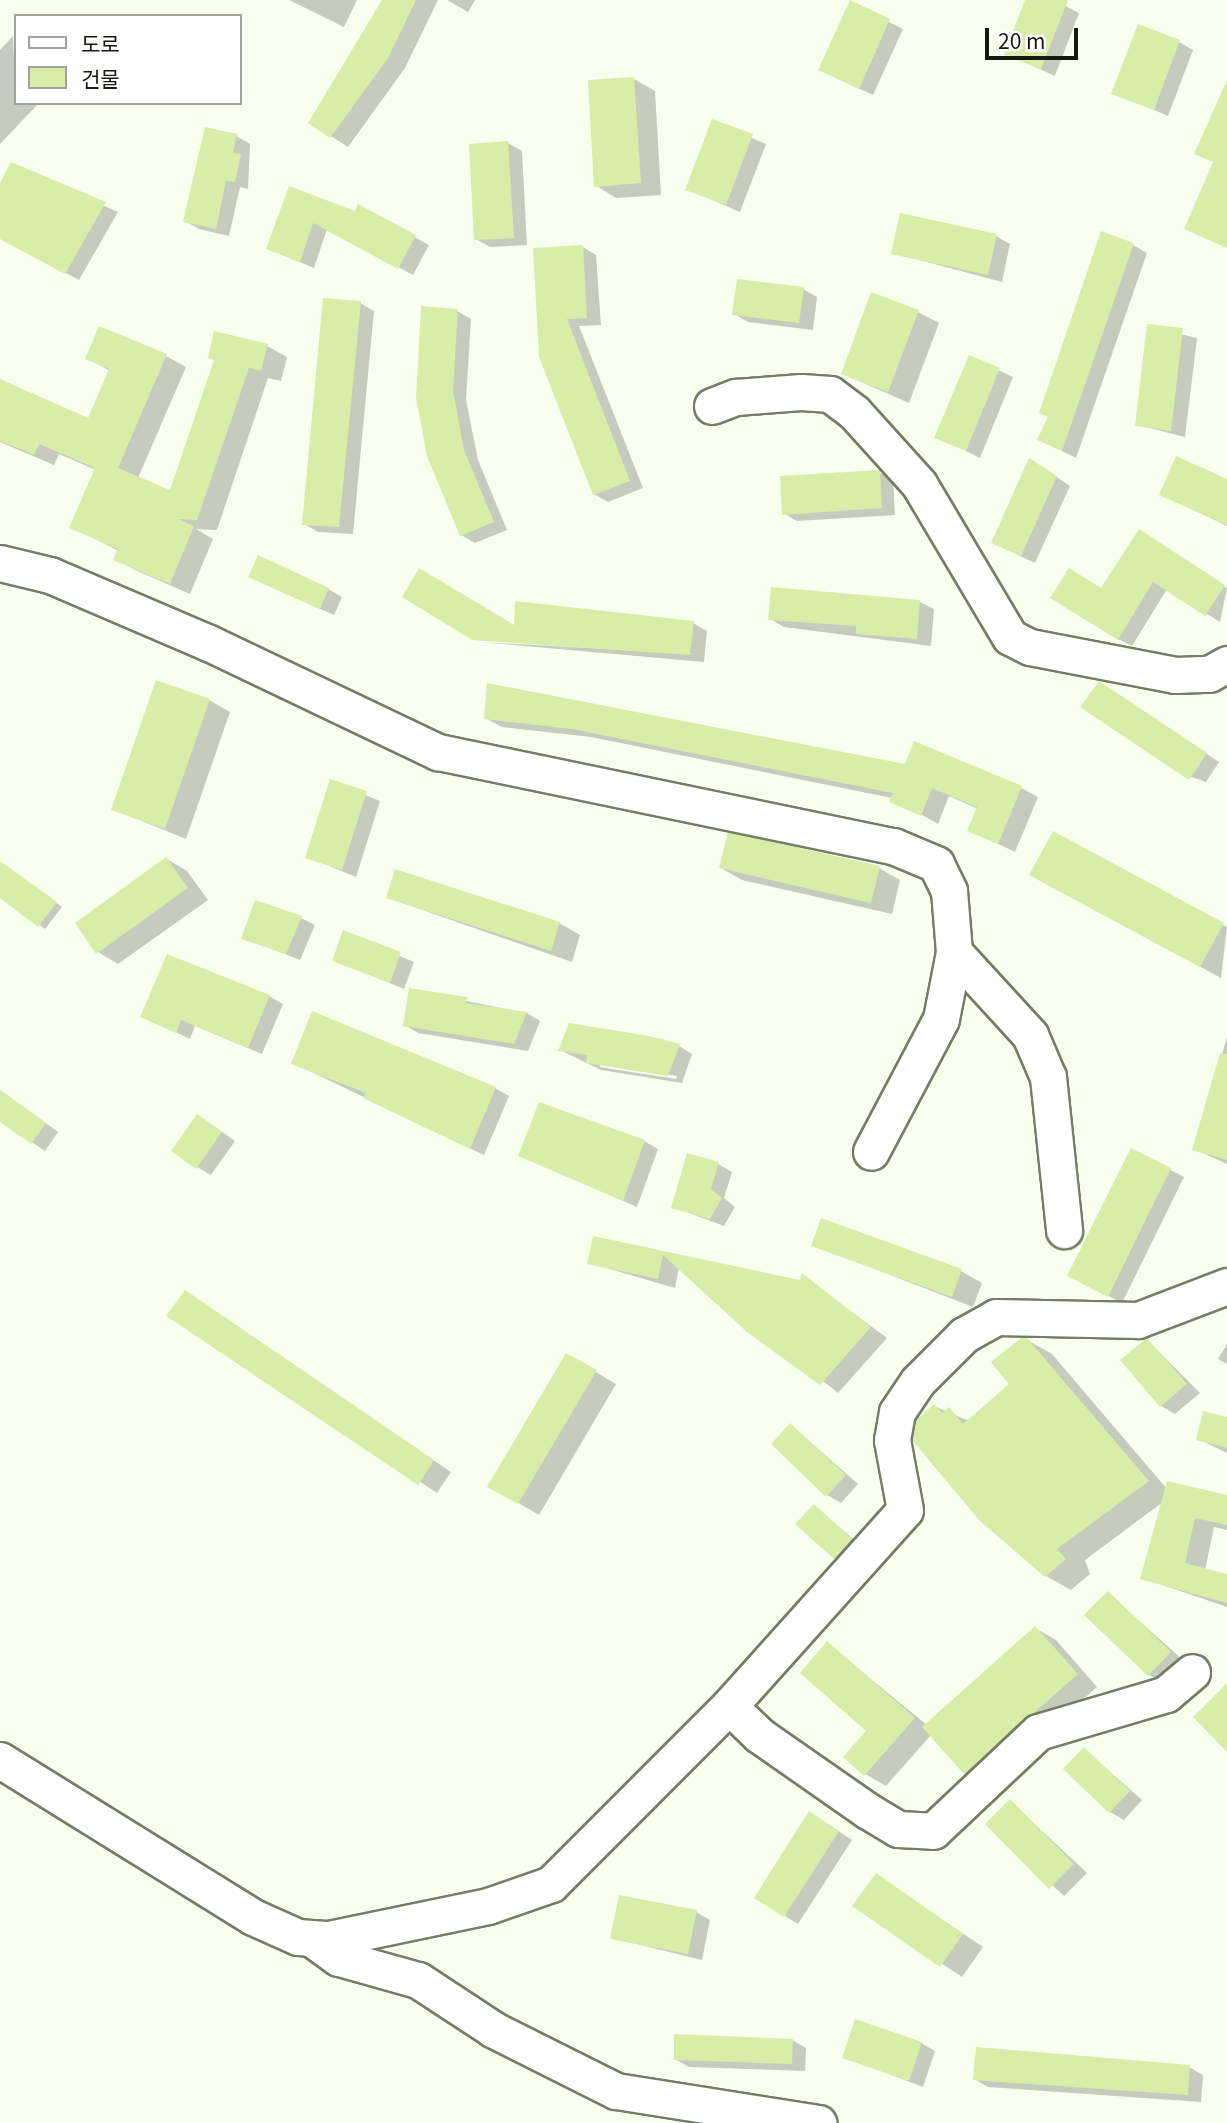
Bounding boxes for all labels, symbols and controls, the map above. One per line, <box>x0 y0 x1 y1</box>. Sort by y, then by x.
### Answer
legend <box>14 14 242 105</box>
scale bar <box>989 14 1082 58</box>
text: 20 m <box>998 25 1045 55</box>
text: 도로 <box>81 28 120 58</box>
text: 건물 <box>81 63 120 93</box>

